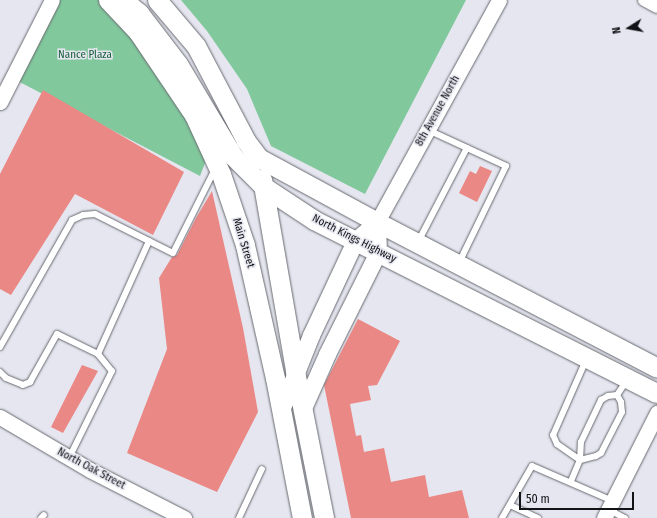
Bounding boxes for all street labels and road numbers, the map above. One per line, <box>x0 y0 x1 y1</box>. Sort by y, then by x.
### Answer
street label: 8th Avenue North <box>413 73 463 149</box>
street label: North Kings Highway <box>310 212 398 266</box>
street label: Main Street <box>229 216 257 270</box>
street label: North Oak Street <box>55 446 127 492</box>

